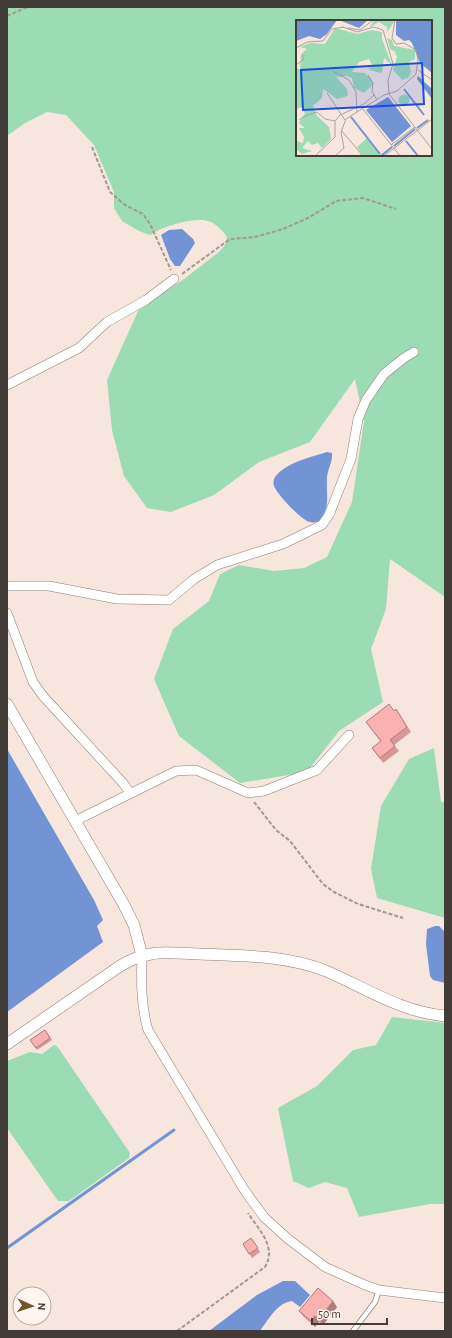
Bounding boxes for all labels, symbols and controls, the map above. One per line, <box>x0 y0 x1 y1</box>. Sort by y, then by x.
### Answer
inset map <box>296 20 432 156</box>
north arrow <box>12 1286 52 1326</box>
scale bar <box>312 1300 387 1326</box>
text: N <box>36 1302 47 1311</box>
text: 50 m <box>318 1308 341 1320</box>

